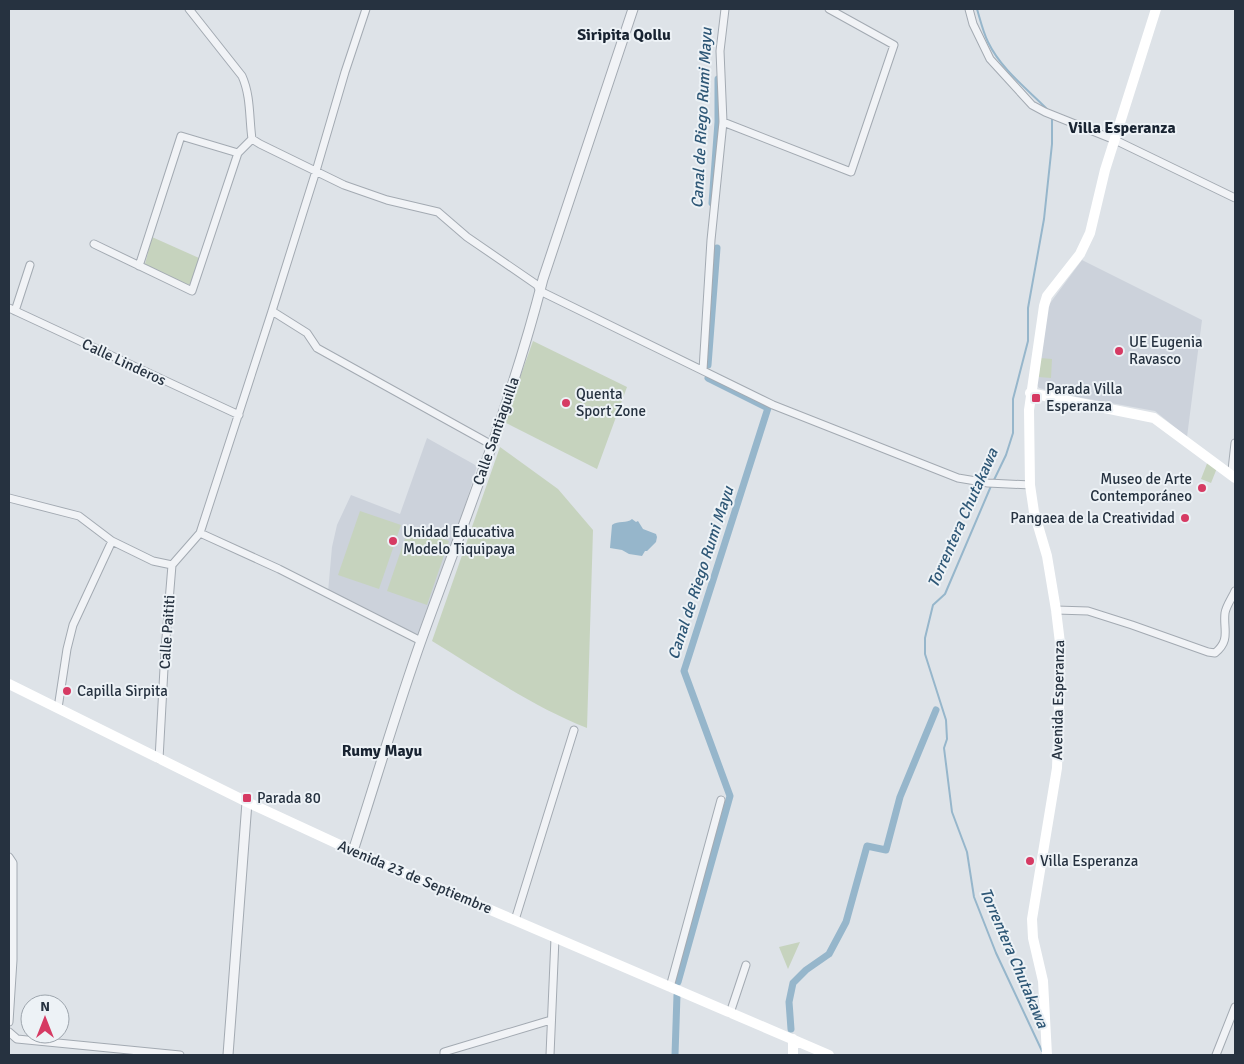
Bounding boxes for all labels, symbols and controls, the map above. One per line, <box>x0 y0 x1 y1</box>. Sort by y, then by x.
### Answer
district label: Siripita Qollu <box>577 25 671 45</box>
water label: Canal de Riego Rumi Mayu <box>687 26 717 209</box>
district label: Villa Esperanza <box>1068 118 1176 138</box>
place label: UE Eugenia Ravasco <box>1129 333 1203 368</box>
street label: Calle Linderos <box>79 335 169 390</box>
marker: UE Eugenia Ravasco <box>1113 345 1125 357</box>
street label: Calle Santiaguilla <box>469 374 523 488</box>
place label: Parada Villa Esperanza <box>1046 380 1123 415</box>
place label: Quenta Sport Zone <box>576 385 646 420</box>
marker: Parada Villa Esperanza <box>1030 392 1042 404</box>
marker: Quenta Sport Zone <box>560 397 572 409</box>
water label: Torrentera Chutakawa <box>923 445 1003 591</box>
place label: Museo de Arte Contemporáneo <box>1090 470 1192 505</box>
marker: Museo de Arte Contemporáneo <box>1196 482 1208 494</box>
water label: Canal de Riego Rumi Mayu <box>664 483 739 662</box>
place label: Pangaea de la Creatividad <box>1010 509 1175 527</box>
marker: Pangaea de la Creatividad <box>1179 512 1191 524</box>
place label: Unidad Educativa Modelo Tiquipaya <box>403 523 515 558</box>
marker: Unidad Educativa Modelo Tiquipaya <box>387 535 399 547</box>
street label: Calle Paititi <box>155 594 179 670</box>
street label: Avenida Esperanza <box>1048 640 1068 760</box>
place label: Capilla Sirpita <box>77 682 168 700</box>
marker: Capilla Sirpita <box>61 685 73 697</box>
district label: Rumy Mayu <box>342 741 423 761</box>
place label: Parada 80 <box>257 789 321 807</box>
marker: Parada 80 <box>241 792 253 804</box>
street label: Avenida 23 de Septiembre <box>335 836 495 918</box>
place label: Villa Esperanza <box>1040 852 1138 870</box>
marker: Villa Esperanza <box>1024 855 1036 867</box>
water label: Torrentera Chutakawa <box>975 885 1053 1032</box>
north arrow <box>20 994 70 1044</box>
text: N <box>40 998 50 1015</box>

